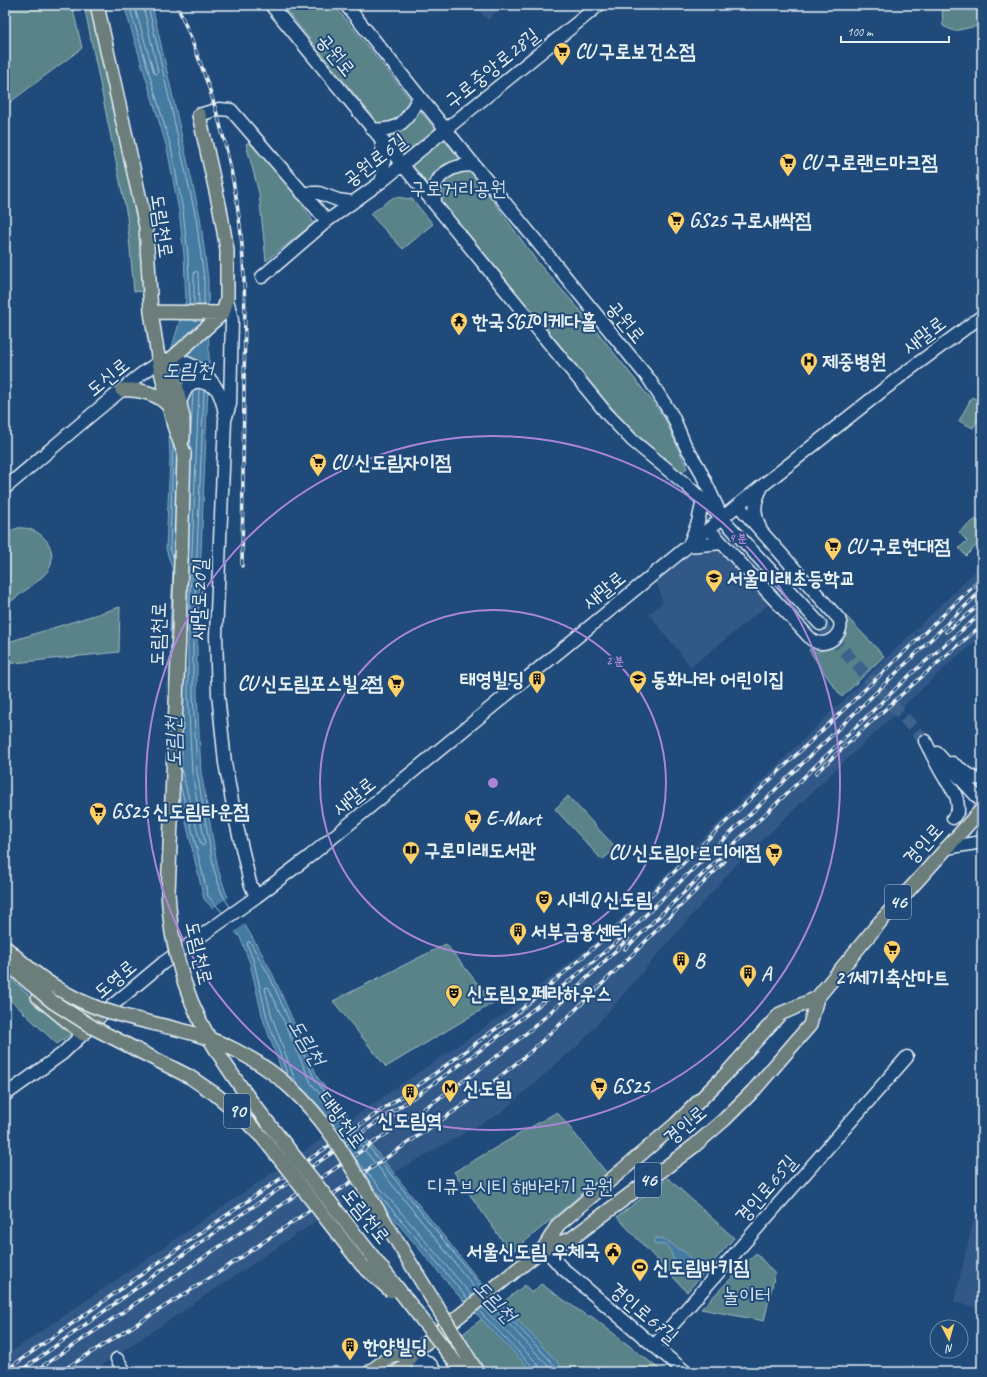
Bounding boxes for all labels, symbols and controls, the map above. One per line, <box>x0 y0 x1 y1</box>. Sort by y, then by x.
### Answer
scale bar <box>841 18 949 44</box>
street label: 구로중앙로28길 <box>440 22 544 114</box>
text: 100 m <box>847 24 874 40</box>
street label: 공원로 <box>311 28 361 82</box>
place label: CU 구로보건소점 <box>575 39 695 64</box>
supermarket icon: CU 구로보건소점 <box>552 41 572 66</box>
street label: 공원로6길 <box>338 128 412 192</box>
place label: CU 구로랜드마크점 <box>801 150 937 175</box>
supermarket icon: CU 구로랜드마크점 <box>778 152 798 177</box>
park label: 구로거리공원 <box>410 176 506 201</box>
street label: 도림천로 <box>145 192 179 260</box>
place label: GS25 구로새싹점 <box>689 208 811 233</box>
supermarket icon: GS25 구로새싹점 <box>666 210 686 235</box>
street label: 공원로 <box>601 295 651 349</box>
place label: 한국SGI이케다홀 <box>471 309 597 334</box>
street label: 새말로 <box>897 310 951 360</box>
temple icon: 한국SGI이케다홀 <box>449 311 469 336</box>
place label: 제중병원 <box>822 349 886 374</box>
hospital icon: 제중병원 <box>799 351 819 376</box>
street label: 도신로 <box>81 352 135 402</box>
water label: 도림천 <box>163 357 215 383</box>
place label: CU 신도림자이점 <box>331 450 451 475</box>
supermarket icon: CU 신도림자이점 <box>308 452 328 477</box>
text: 4 분 <box>729 530 747 546</box>
place label: CU 구로현대점 <box>846 534 950 559</box>
supermarket icon: CU 구로현대점 <box>823 536 843 561</box>
street label: 새말로20길 <box>185 557 213 641</box>
street label: 새말로 <box>577 565 631 615</box>
place label: 서울미래초등학교 <box>727 566 856 591</box>
school or university icon: 서울미래초등학교 <box>704 568 724 593</box>
street label: 도림천로 <box>144 601 172 667</box>
text: 2 분 <box>606 653 624 669</box>
place label: 태영빌딩 <box>460 667 524 692</box>
place label: 동화나라 어린이집 <box>651 667 785 692</box>
building icon: 태영빌딩 <box>527 669 547 694</box>
school or university icon: 동화나라 어린이집 <box>628 669 648 694</box>
place label: CU 신도림포스빌2점 <box>238 671 383 696</box>
supermarket icon: CU 신도림포스빌2점 <box>386 673 406 698</box>
water label: 도림천 <box>159 714 187 768</box>
street label: 새말로 <box>327 771 381 821</box>
centre of rings <box>486 776 500 790</box>
place label: GS25 신도림타운점 <box>111 799 249 824</box>
supermarket icon: GS25 신도림타운점 <box>88 801 108 826</box>
place label: E-Mart <box>486 806 543 831</box>
supermarket icon: E-Mart <box>463 808 483 833</box>
street label: 경인로 <box>898 818 948 870</box>
place label: 구로미래도서관 <box>424 838 537 863</box>
library icon: 구로미래도서관 <box>401 840 421 865</box>
place label: CU 신도림아르디에점 <box>608 840 761 865</box>
supermarket icon: CU 신도림아르디에점 <box>764 842 784 867</box>
road number: 46 <box>885 885 911 919</box>
place label: 시네Q 신도림 <box>557 887 652 912</box>
theatre icon: 시네Q 신도림 <box>534 889 554 914</box>
street label: 도림천로 <box>180 919 218 987</box>
place label: 서부금융센터 <box>531 919 628 944</box>
building icon: 서부금융센터 <box>508 921 528 946</box>
supermarket icon: 21세기축산마트 <box>882 939 902 964</box>
place label: B <box>694 948 706 973</box>
building icon: B <box>671 950 691 975</box>
street label: 도영로 <box>88 954 142 1004</box>
place label: A <box>761 961 773 986</box>
building icon: A <box>738 963 758 988</box>
place label: 21세기축산마트 <box>835 965 949 990</box>
place label: 신도림오페라하우스 <box>467 981 612 1006</box>
theatre icon: 신도림오페라하우스 <box>444 983 464 1008</box>
water label: 도림천 <box>283 1014 332 1072</box>
place label: GS25 <box>612 1074 651 1099</box>
place label: 신도림 <box>463 1076 511 1101</box>
supermarket icon: GS25 <box>589 1076 609 1101</box>
metro station icon: 신도림 <box>440 1078 460 1103</box>
building icon: 신도림역 <box>400 1082 420 1107</box>
street label: 대방천로 <box>313 1087 371 1153</box>
road number: 90 <box>224 1094 250 1128</box>
street label: 경인로 <box>658 1100 712 1150</box>
place label: 신도림역 <box>378 1108 442 1133</box>
street label: 경인로65길 <box>730 1150 802 1228</box>
road number: 46 <box>635 1163 661 1197</box>
park label: 디큐브시티 해바라기 공원 <box>427 1174 613 1199</box>
street label: 도림천로 <box>336 1183 396 1249</box>
place label: 서울신도림 우체국 <box>466 1239 600 1264</box>
public building icon: 서울신도림 우체국 <box>603 1241 623 1266</box>
place label: 신도림바키짐 <box>653 1255 750 1280</box>
sports icon: 신도림바키짐 <box>630 1257 650 1282</box>
water label: 도림천 <box>468 1274 523 1330</box>
street label: 경인로67길 <box>604 1277 684 1349</box>
park label: 놀이터 <box>723 1283 771 1308</box>
north arrow <box>929 1319 969 1359</box>
place label: 한양빌딩 <box>362 1334 427 1359</box>
building icon: 한양빌딩 <box>340 1336 360 1361</box>
text: N <box>944 1342 954 1356</box>

